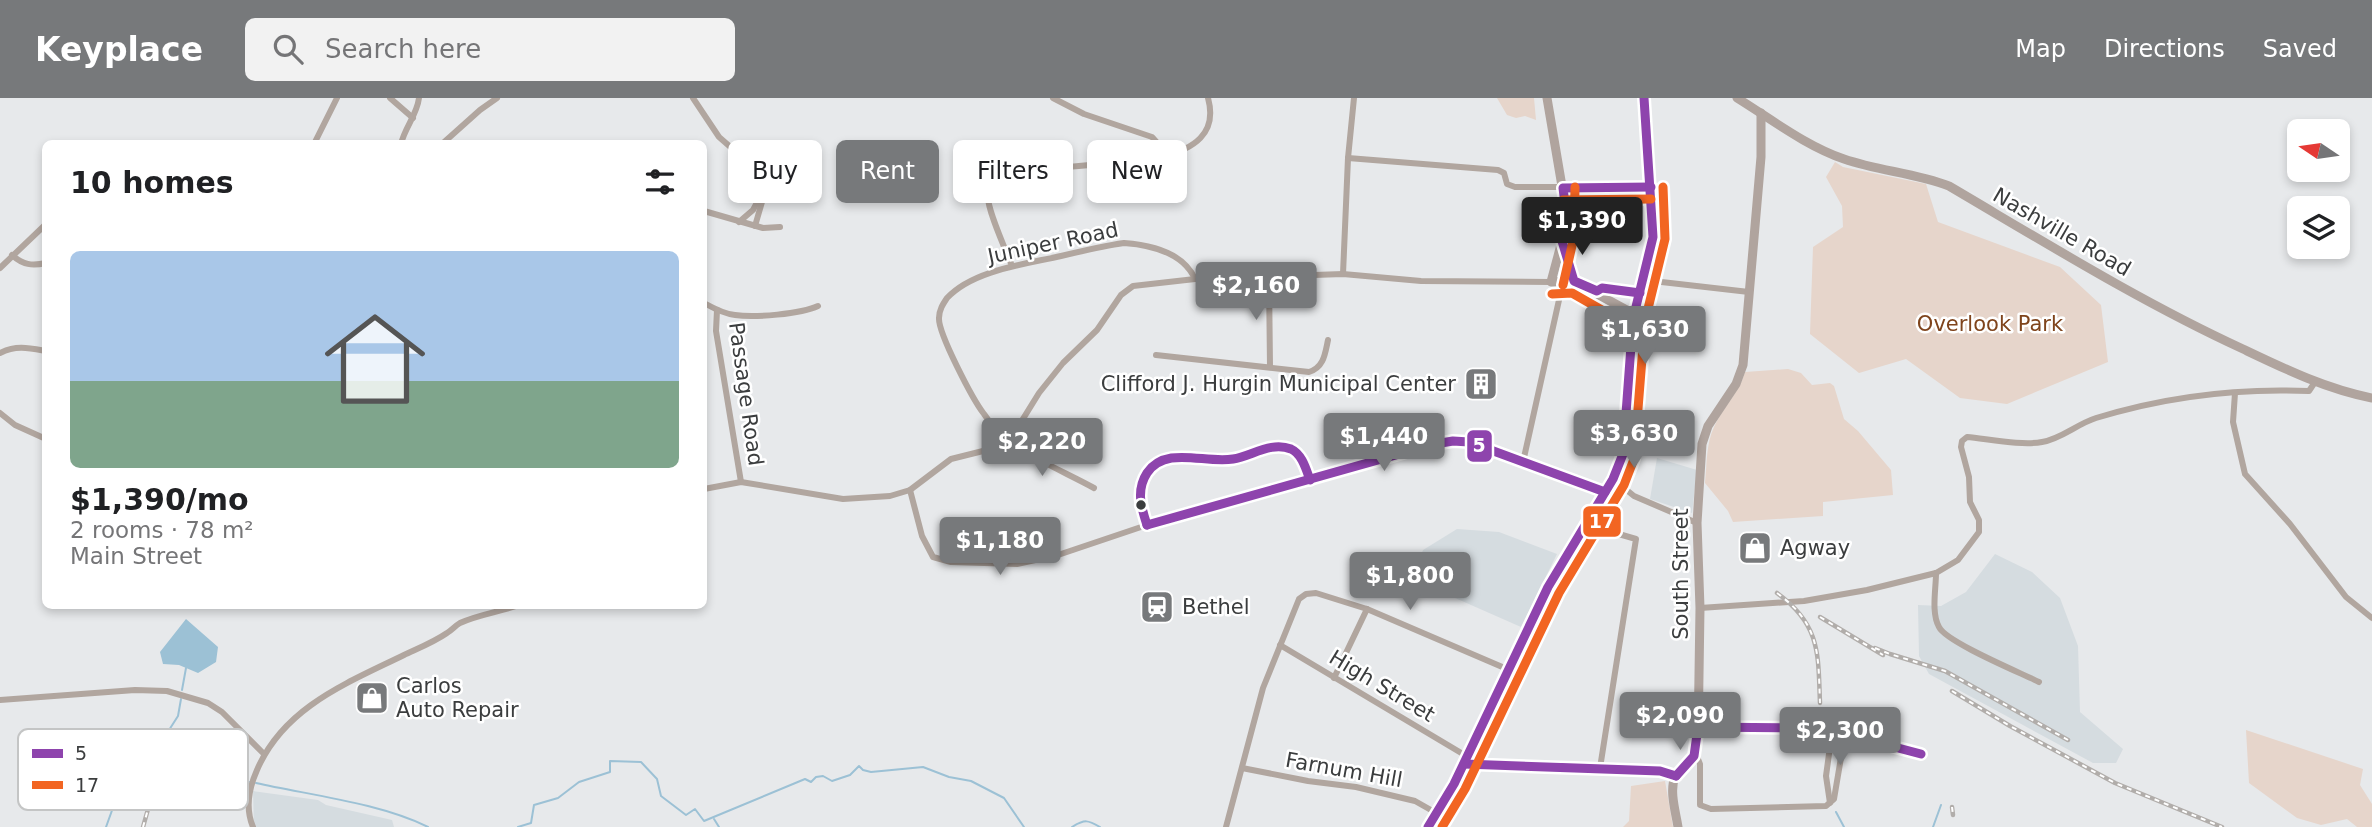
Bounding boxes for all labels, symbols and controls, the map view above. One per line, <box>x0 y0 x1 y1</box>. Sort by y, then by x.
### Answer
search box <box>245 18 735 81</box>
text: Keyplace <box>35 30 203 69</box>
icon: search <box>269 30 307 68</box>
text: Search here <box>325 34 481 64</box>
text: Map <box>2015 35 2066 63</box>
text: Directions <box>2104 35 2225 63</box>
text: Saved <box>2263 35 2337 63</box>
north arrow <box>2287 119 2350 182</box>
map controls <box>2287 119 2350 259</box>
chip: Buy <box>728 140 822 203</box>
chip: Rent <box>836 140 939 203</box>
chip: Filters <box>953 140 1073 203</box>
chip: New <box>1087 140 1187 203</box>
icon: filters <box>641 163 679 201</box>
text: 10 homes <box>70 165 234 200</box>
street label: Nashville Road <box>1989 183 2135 281</box>
button: layers <box>2287 196 2350 259</box>
pin: $1,390 <box>1525 198 1639 257</box>
text: $1,390 <box>1538 207 1626 233</box>
street label: Juniper Road <box>984 217 1120 269</box>
pin: $2,160 <box>1199 262 1313 322</box>
text: $2,160 <box>1212 272 1300 298</box>
icon: home <box>312 296 438 422</box>
pin: $1,630 <box>1588 306 1702 366</box>
park label: Overlook Park <box>1917 312 2064 336</box>
text: $1,630 <box>1601 316 1689 342</box>
street label: Passage Road <box>724 321 768 467</box>
building icon: Clifford J. Hurgin Municipal Center <box>1462 365 1500 403</box>
place label: Clifford J. Hurgin Municipal Center <box>1101 372 1456 396</box>
pin: $3,630 <box>1577 410 1691 470</box>
pin: $1,440 <box>1327 414 1441 473</box>
pin: $2,220 <box>985 418 1099 478</box>
text: $3,630 <box>1590 420 1678 446</box>
text: $1,440 <box>1340 423 1428 449</box>
text: $2,220 <box>998 428 1086 454</box>
line badge: 5 <box>1466 429 1493 463</box>
text: 5 <box>1472 434 1486 456</box>
text: $1,390/mo <box>70 482 249 517</box>
unlabelled marker <box>1134 498 1148 512</box>
line badge: 17 <box>1582 505 1622 538</box>
street label: South Street <box>1669 508 1693 640</box>
text: 17 <box>1589 510 1615 532</box>
text: 2 rooms · 78 m² <box>70 517 254 543</box>
pin: $1,180 <box>943 518 1057 577</box>
text: $1,180 <box>956 527 1044 553</box>
shop icon: Agway <box>1736 529 1774 567</box>
place label: Agway <box>1780 536 1850 560</box>
text: Main Street <box>70 543 202 569</box>
pin: $1,800 <box>1353 552 1467 612</box>
text: $1,800 <box>1366 562 1454 588</box>
station icon: Bethel <box>1138 588 1176 626</box>
place label: Bethel <box>1182 595 1250 619</box>
street label: High Street <box>1325 645 1439 727</box>
place label: Carlos Auto Repair <box>396 674 519 722</box>
shop icon: Carlos Auto Repair <box>353 679 391 717</box>
pin: $2,090 <box>1623 692 1737 752</box>
text: $2,090 <box>1636 702 1724 728</box>
pin: $2,300 <box>1783 708 1897 767</box>
text: $2,300 <box>1796 717 1884 743</box>
legend <box>18 729 248 810</box>
text: 5 <box>75 742 87 764</box>
street label: Farnum Hill <box>1284 748 1404 792</box>
text: 17 <box>75 774 99 796</box>

